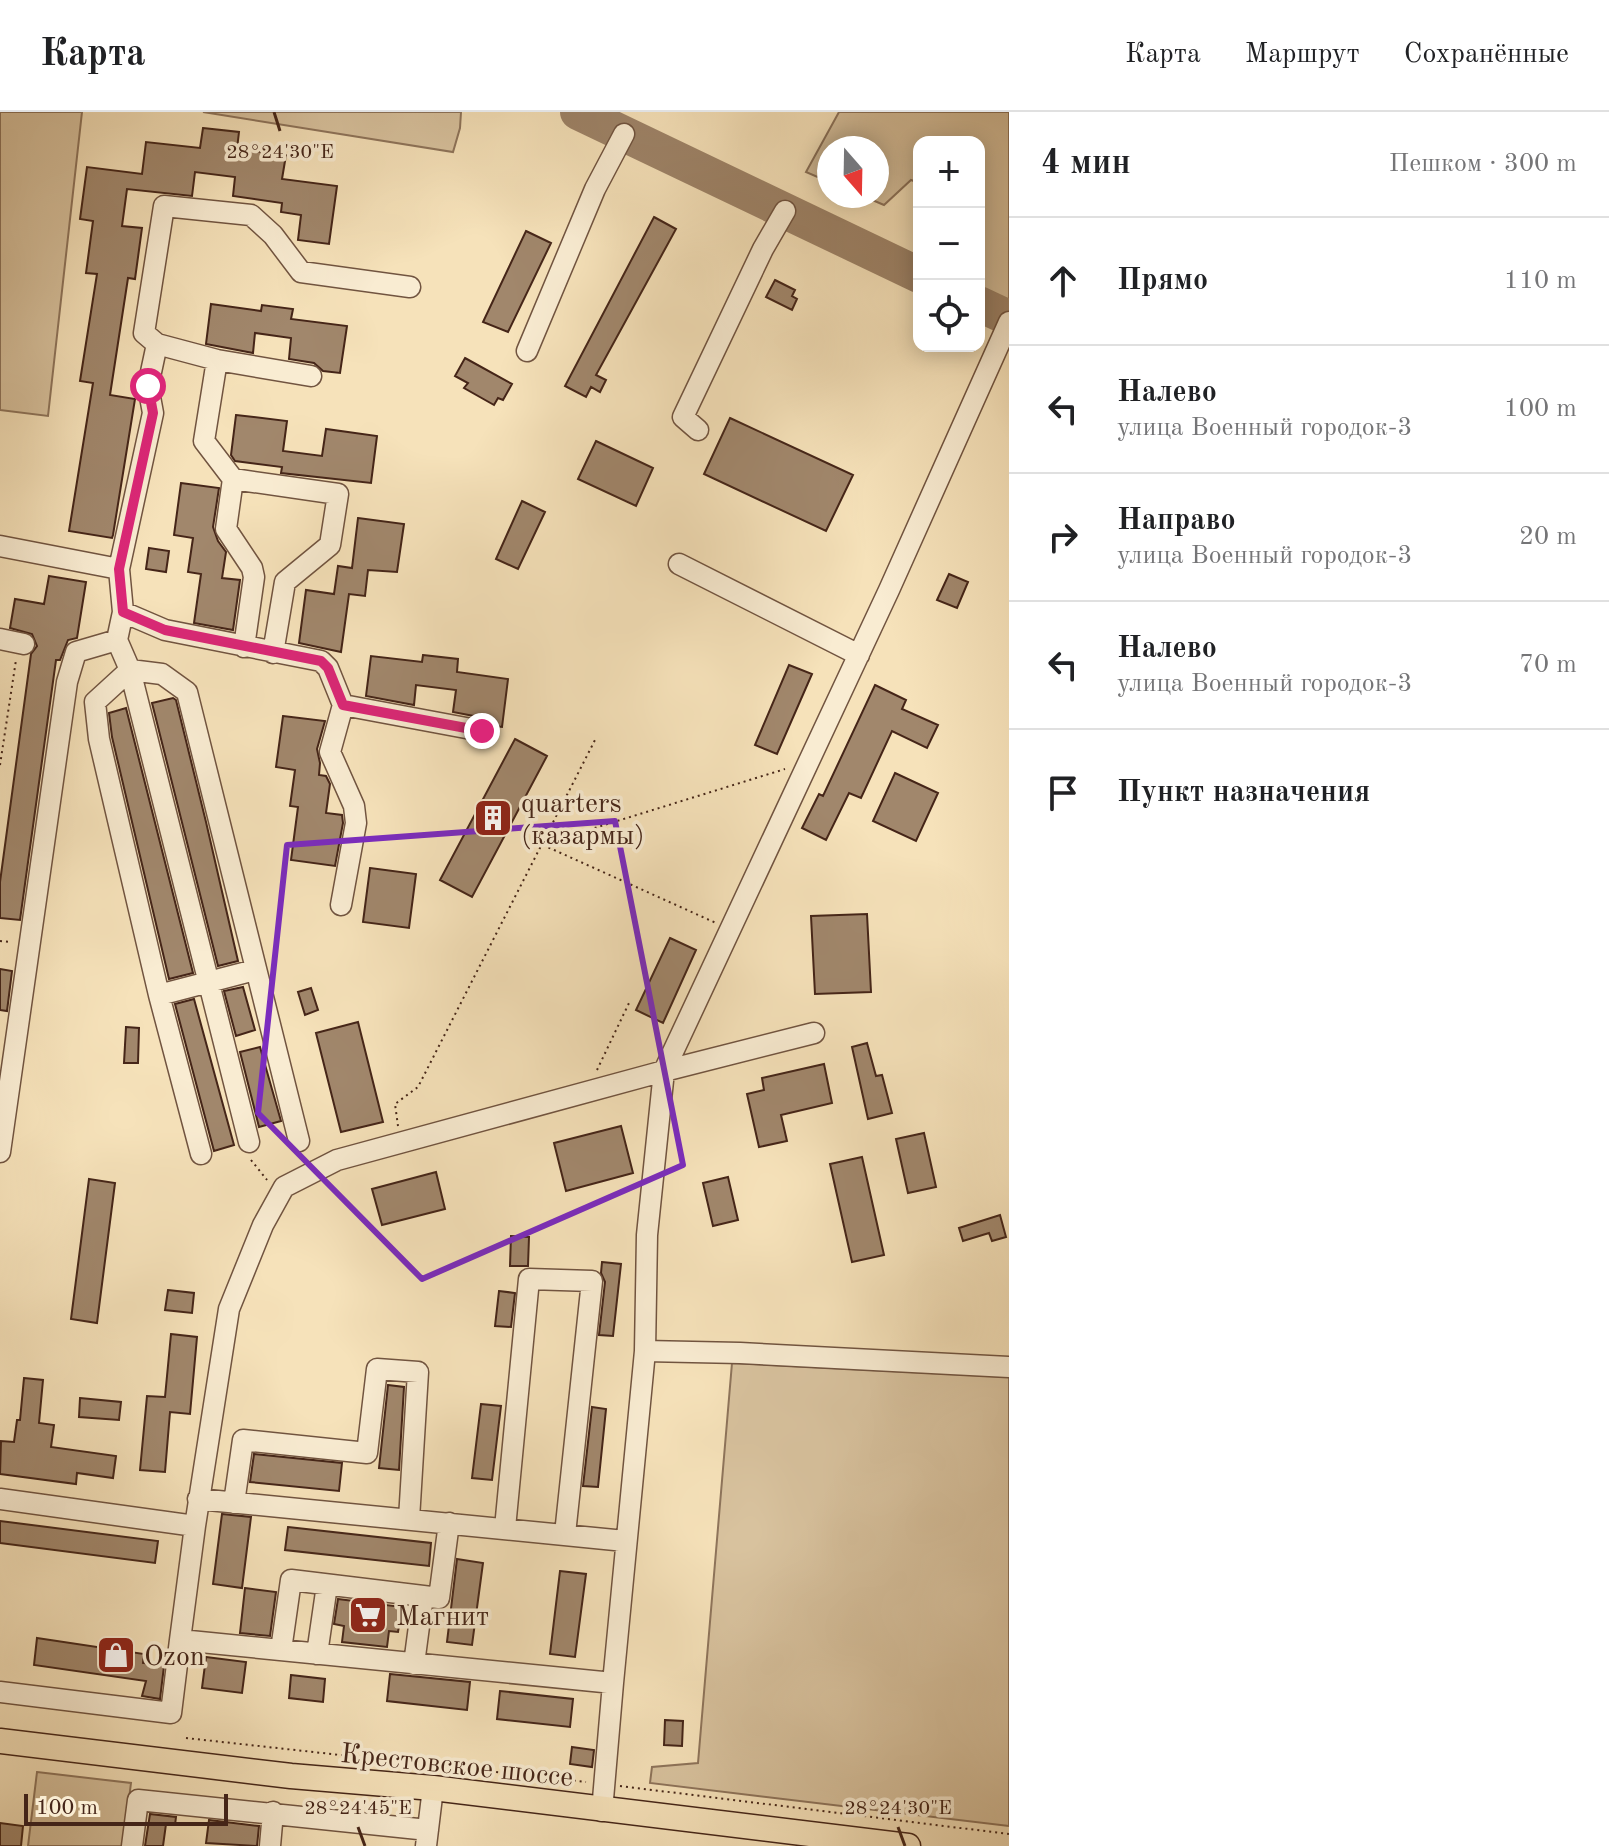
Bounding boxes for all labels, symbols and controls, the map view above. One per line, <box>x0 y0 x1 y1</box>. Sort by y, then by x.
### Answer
text: Карта <box>40 36 146 74</box>
text: Карта <box>1125 41 1201 69</box>
text: Маршрут <box>1245 41 1360 69</box>
text: Сохранённые <box>1404 41 1569 69</box>
north arrow <box>817 136 889 208</box>
map controls <box>913 136 985 352</box>
button: + <box>913 136 985 208</box>
text: 28°24'30"E <box>226 143 334 163</box>
text: 4 мин <box>1041 147 1131 181</box>
text: Пешком · 300 m <box>1389 151 1577 177</box>
button: − <box>913 208 985 280</box>
icon: ahead <box>1041 259 1085 303</box>
text: Прямо <box>1117 266 1208 296</box>
text: 110 m <box>1504 268 1577 294</box>
button: locate <box>913 280 985 352</box>
route start <box>130 368 166 404</box>
text: Налево <box>1117 378 1217 408</box>
icon: left <box>1041 387 1085 431</box>
text: 100 m <box>1504 396 1577 422</box>
text: улица Военный городок-3 <box>1117 415 1412 441</box>
text: Направо <box>1117 506 1236 536</box>
icon: right <box>1041 515 1085 559</box>
text: 20 m <box>1519 524 1577 550</box>
text: улица Военный городок-3 <box>1117 543 1412 569</box>
text: Налево <box>1117 634 1217 664</box>
icon: left <box>1041 643 1085 687</box>
text: 70 m <box>1519 652 1577 678</box>
text: улица Военный городок-3 <box>1117 671 1412 697</box>
route end <box>464 713 500 749</box>
icon: arrive <box>1041 771 1085 815</box>
text: Пункт назначения <box>1117 778 1370 808</box>
place label: quarters (казармы) <box>521 791 645 851</box>
building icon: quarters (казармы) <box>472 797 514 839</box>
supermarket icon: Магнит <box>347 1594 389 1636</box>
place label: Магнит <box>396 1604 489 1632</box>
shop icon: Ozon <box>95 1634 137 1676</box>
place label: Ozon <box>144 1644 205 1672</box>
street label: Крестовское шоссе <box>339 1741 574 1793</box>
scale bar <box>24 1790 228 1826</box>
text: 100 m <box>36 1797 98 1819</box>
text: 28°24'45"E <box>304 1799 412 1819</box>
text: 28°24'30"E <box>844 1799 952 1819</box>

